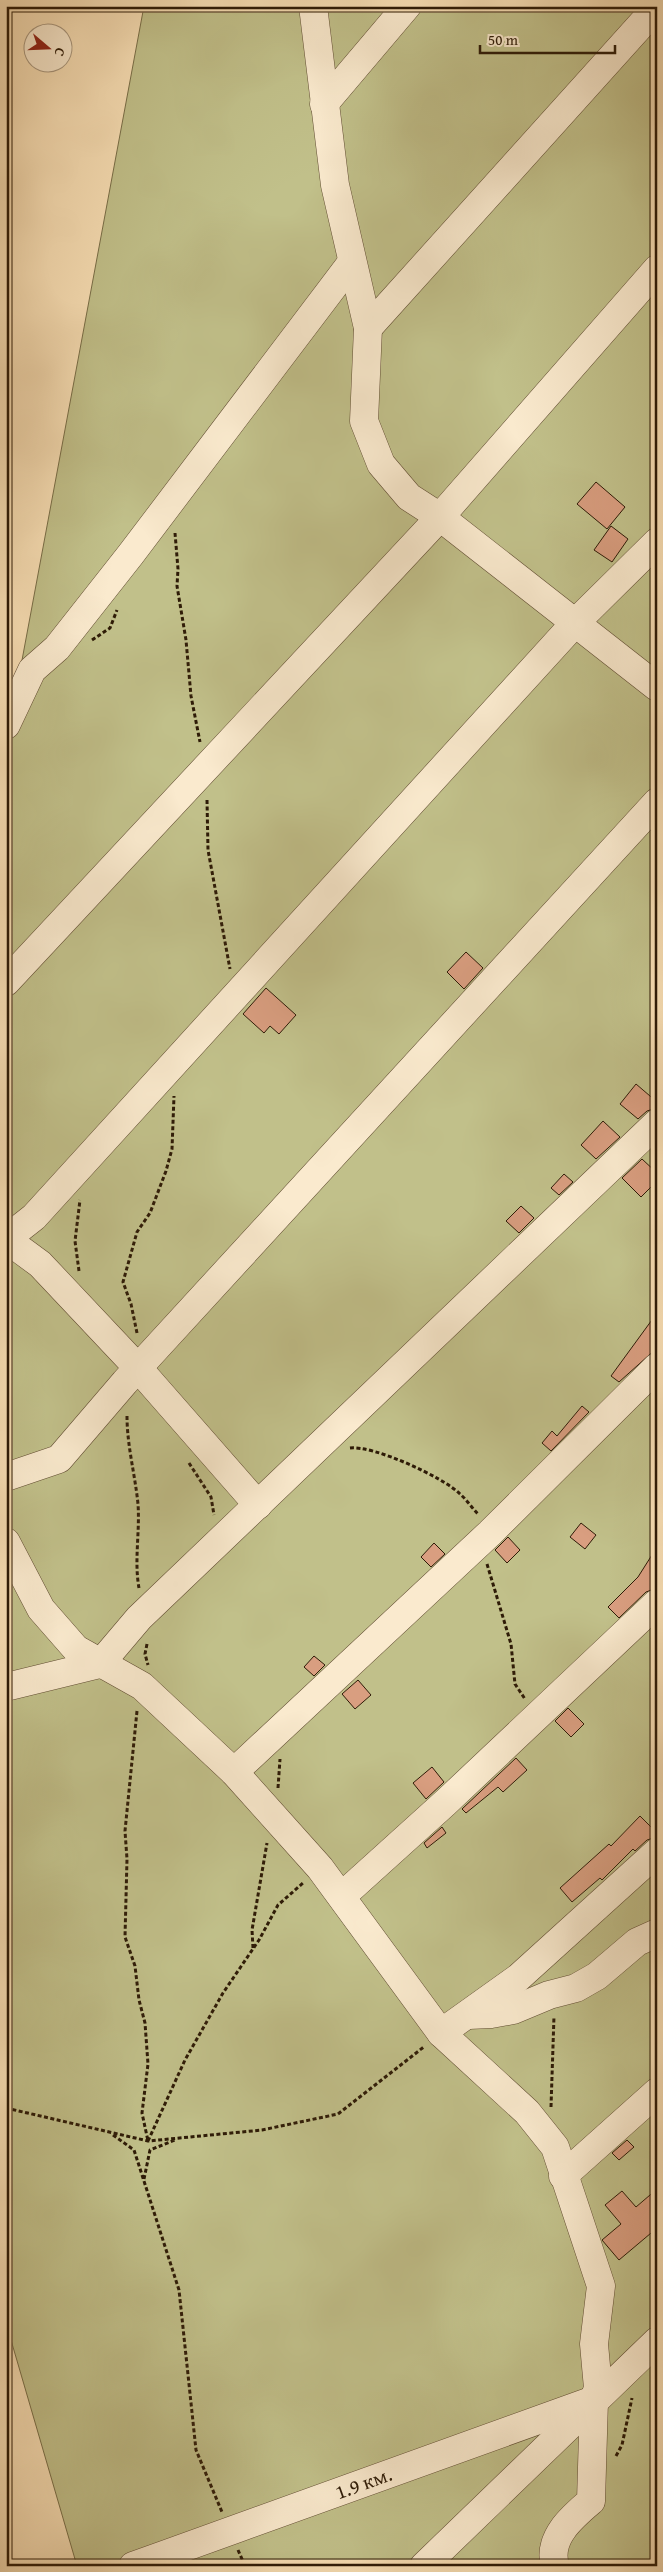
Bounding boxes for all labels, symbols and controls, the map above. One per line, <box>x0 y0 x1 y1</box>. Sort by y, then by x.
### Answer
north arrow <box>22 22 72 72</box>
scale bar <box>480 22 616 54</box>
text: 50 m <box>488 29 519 50</box>
text: С <box>50 45 71 59</box>
street label: 1.9 км. <box>331 2459 396 2506</box>

